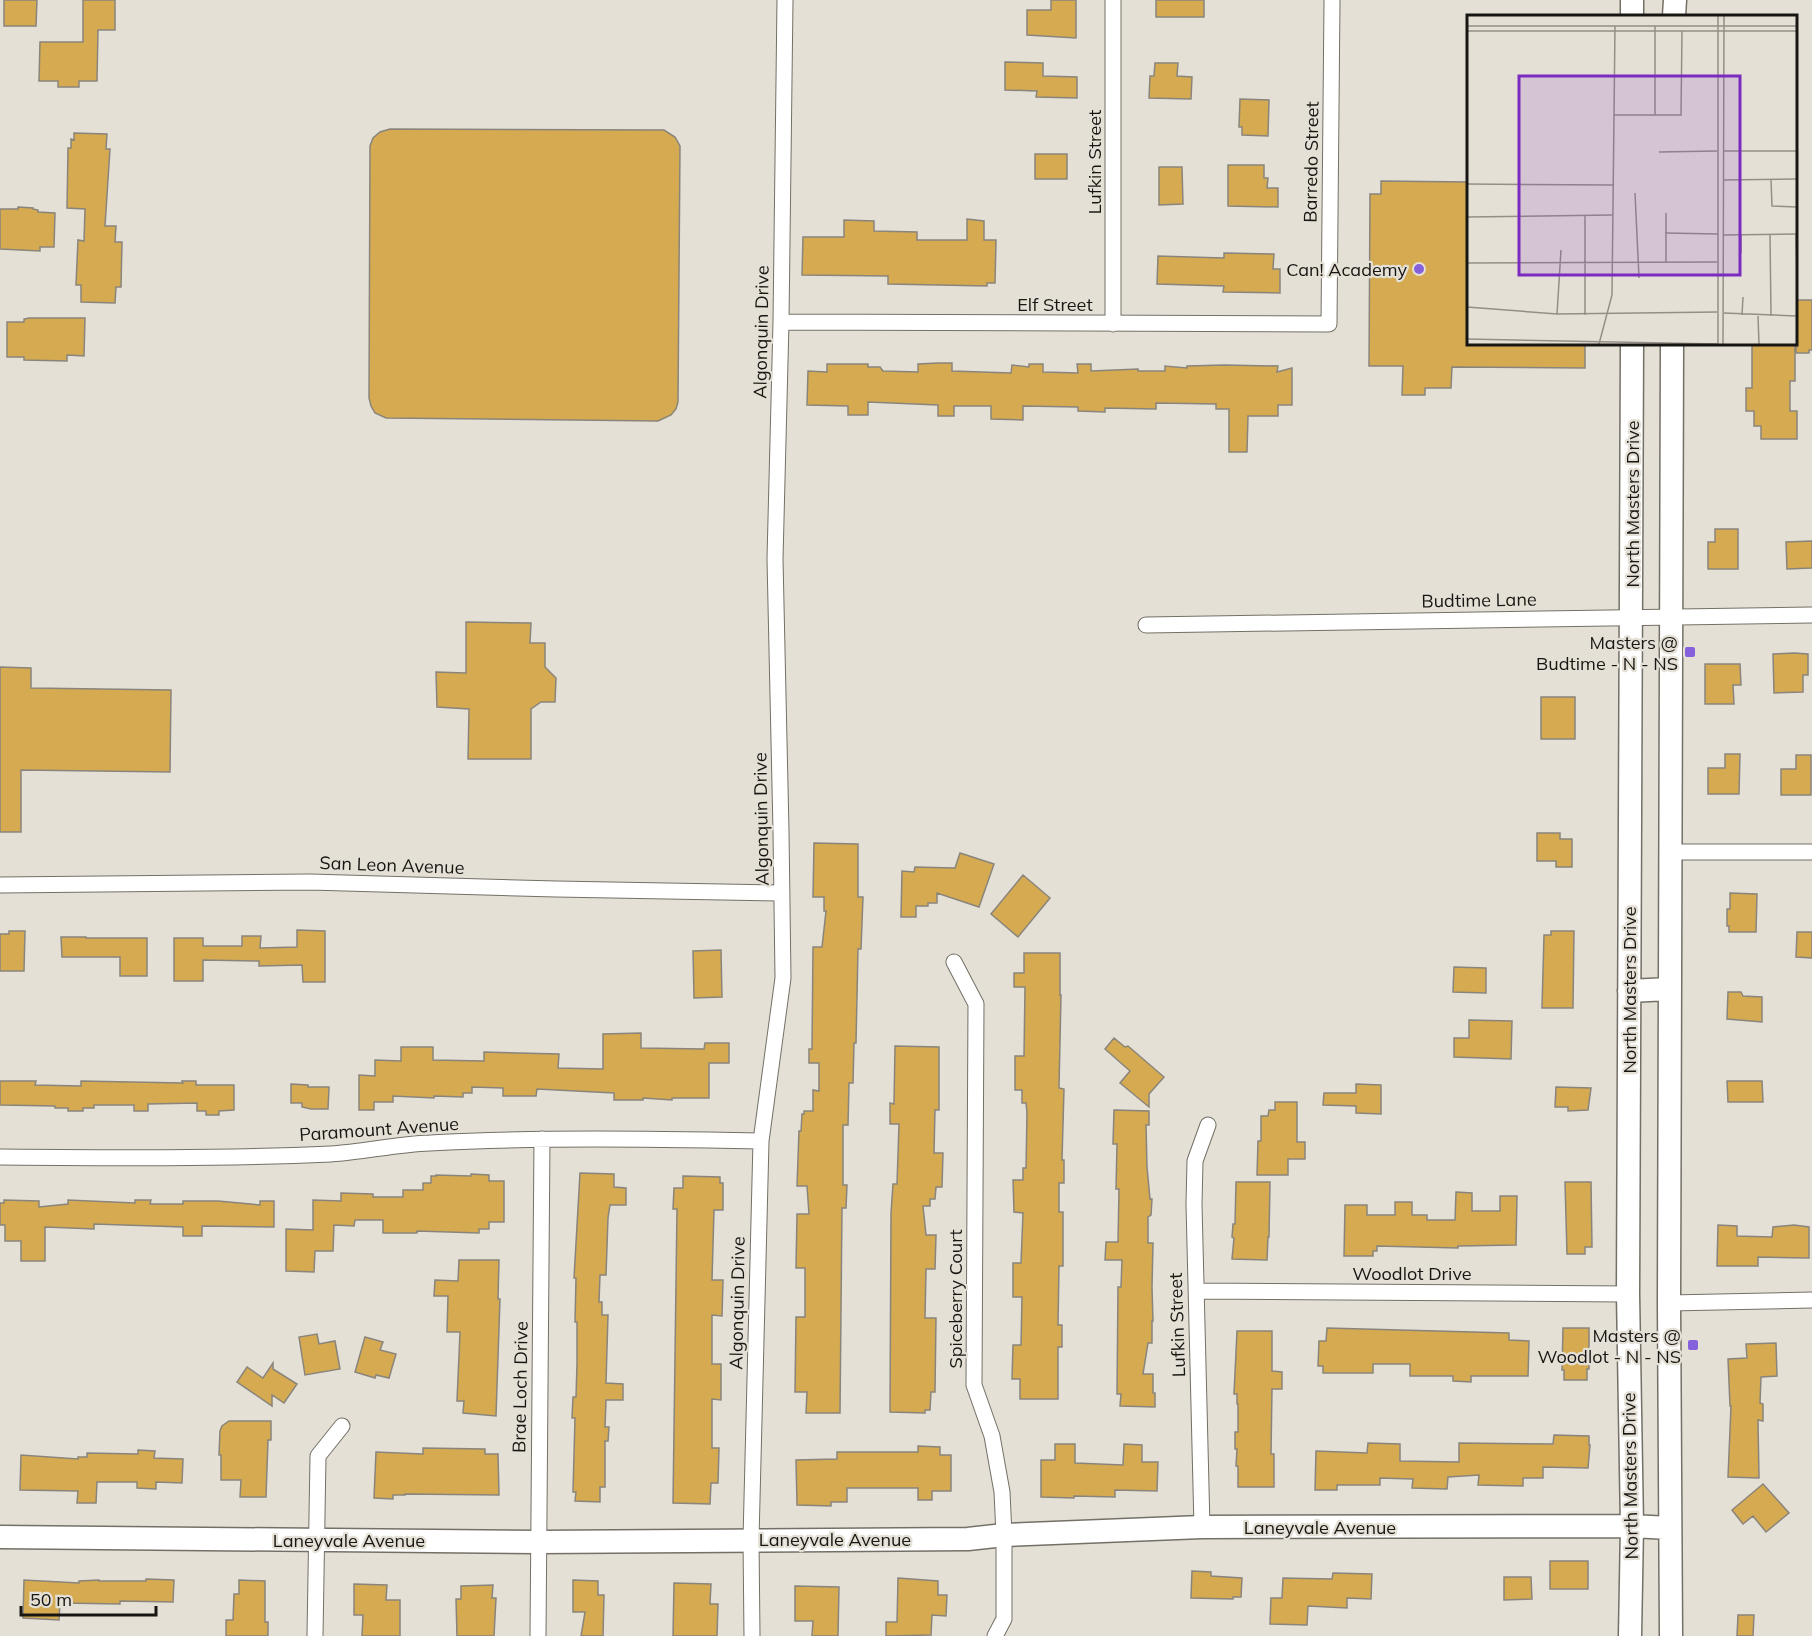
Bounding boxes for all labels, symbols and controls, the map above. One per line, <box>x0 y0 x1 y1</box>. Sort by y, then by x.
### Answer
inset map <box>1467 15 1797 345</box>
street label: Barredo Street <box>1298 101 1324 223</box>
street label: Lufkin Street <box>1083 110 1106 214</box>
place label: Can! Academy <box>1286 258 1407 281</box>
marker: Can! Academy <box>1412 262 1426 276</box>
street label: Algonquin Drive <box>748 265 774 399</box>
street label: Elf Street <box>1017 293 1093 316</box>
street label: North Masters Drive <box>1621 421 1644 587</box>
street label: Budtime Lane <box>1421 587 1537 613</box>
place label: Masters @ Budtime - N - NS <box>1536 631 1678 675</box>
marker: Masters @ Budtime - N - NS <box>1683 645 1697 659</box>
street label: Algonquin Drive <box>748 752 774 886</box>
street label: San Leon Avenue <box>319 851 465 879</box>
street label: North Masters Drive <box>1618 907 1641 1073</box>
street label: Paramount Avenue <box>298 1112 460 1146</box>
street label: Spiceberry Court <box>944 1230 967 1368</box>
street label: Algonquin Drive <box>724 1236 750 1370</box>
street label: Woodlot Drive <box>1352 1262 1472 1285</box>
street label: Lufkin Street <box>1164 1272 1190 1378</box>
street label: Brae Loch Drive <box>507 1321 533 1453</box>
place label: Masters @ Woodlot - N - NS <box>1538 1324 1681 1368</box>
marker: Masters @ Woodlot - N - NS <box>1686 1338 1700 1352</box>
street label: North Masters Drive <box>1617 1392 1643 1560</box>
street label: Laneyvale Avenue <box>1244 1516 1396 1539</box>
street label: Laneyvale Avenue <box>759 1528 911 1551</box>
street label: Laneyvale Avenue <box>273 1529 425 1552</box>
scale bar <box>21 1579 156 1617</box>
text: 50 m <box>30 1588 72 1611</box>

